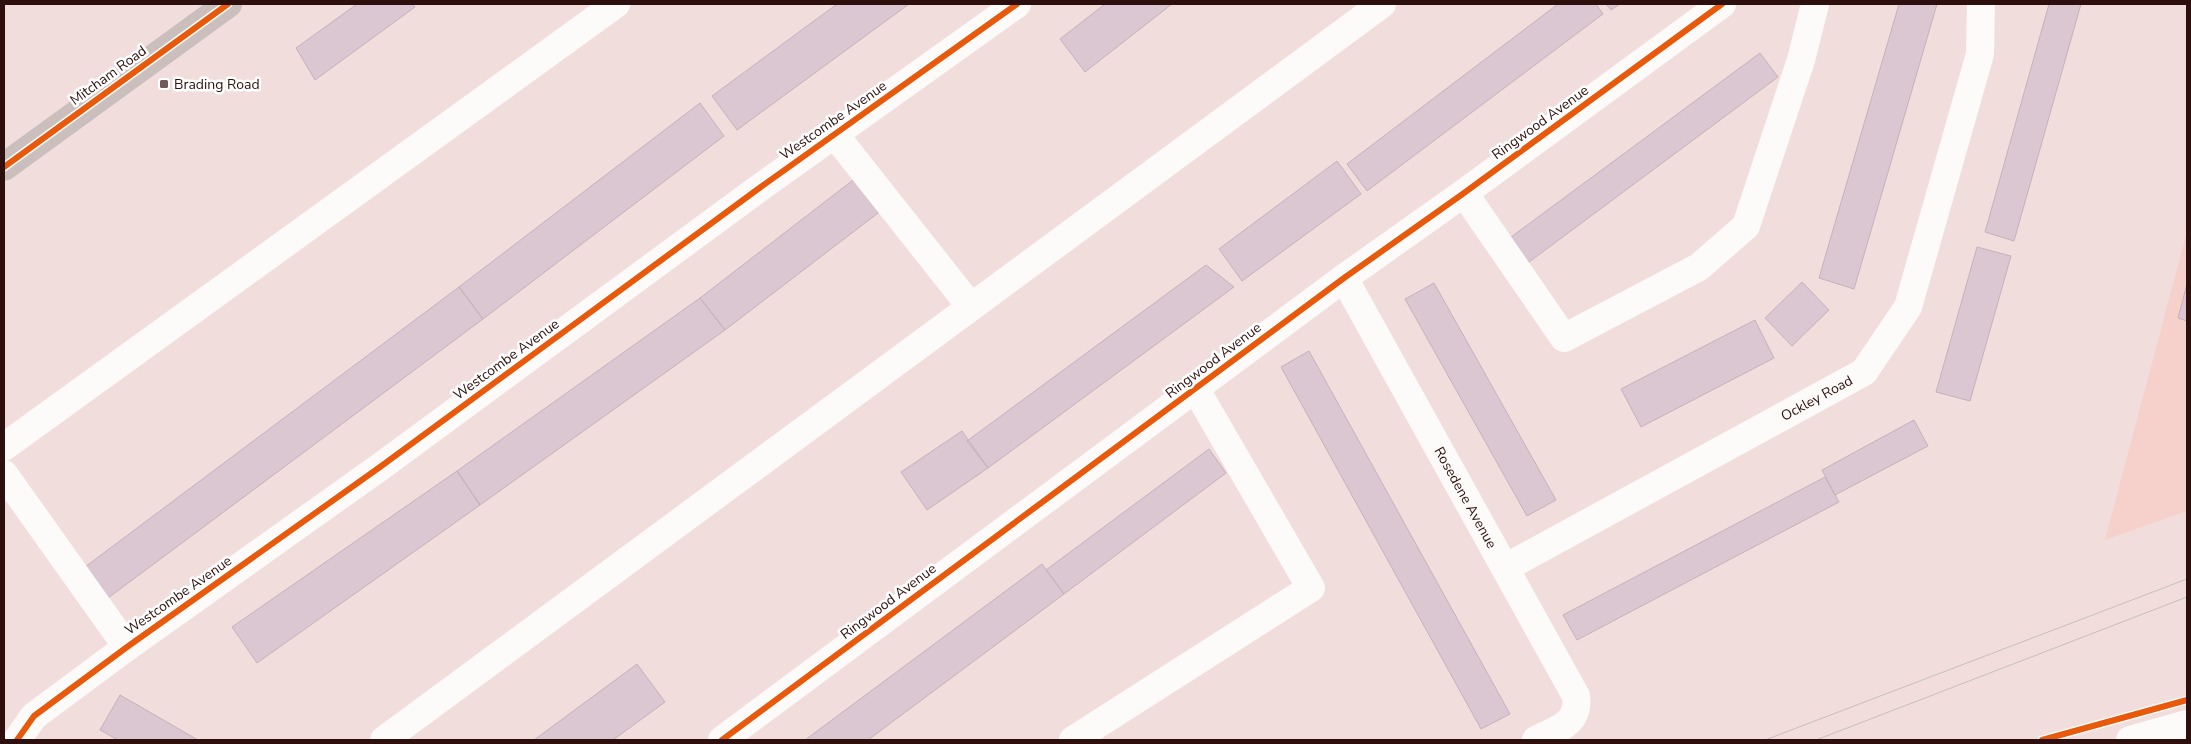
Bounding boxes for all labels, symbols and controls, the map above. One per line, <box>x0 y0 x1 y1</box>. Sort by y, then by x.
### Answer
street label: Mitcham Road <box>66 41 150 110</box>
place label: Brading Road <box>174 75 260 94</box>
street label: Westcombe Avenue <box>776 76 891 164</box>
marker: Brading Road <box>158 78 170 90</box>
street label: Ringwood Avenue <box>1488 81 1593 164</box>
street label: Westcombe Avenue <box>450 315 563 404</box>
street label: Ringwood Avenue <box>1161 318 1265 403</box>
street label: Ockley Road <box>1778 371 1856 426</box>
street label: Rosedene Avenue <box>1430 443 1501 552</box>
street label: Westcombe Avenue <box>121 551 236 639</box>
street label: Ringwood Avenue <box>836 559 940 644</box>

